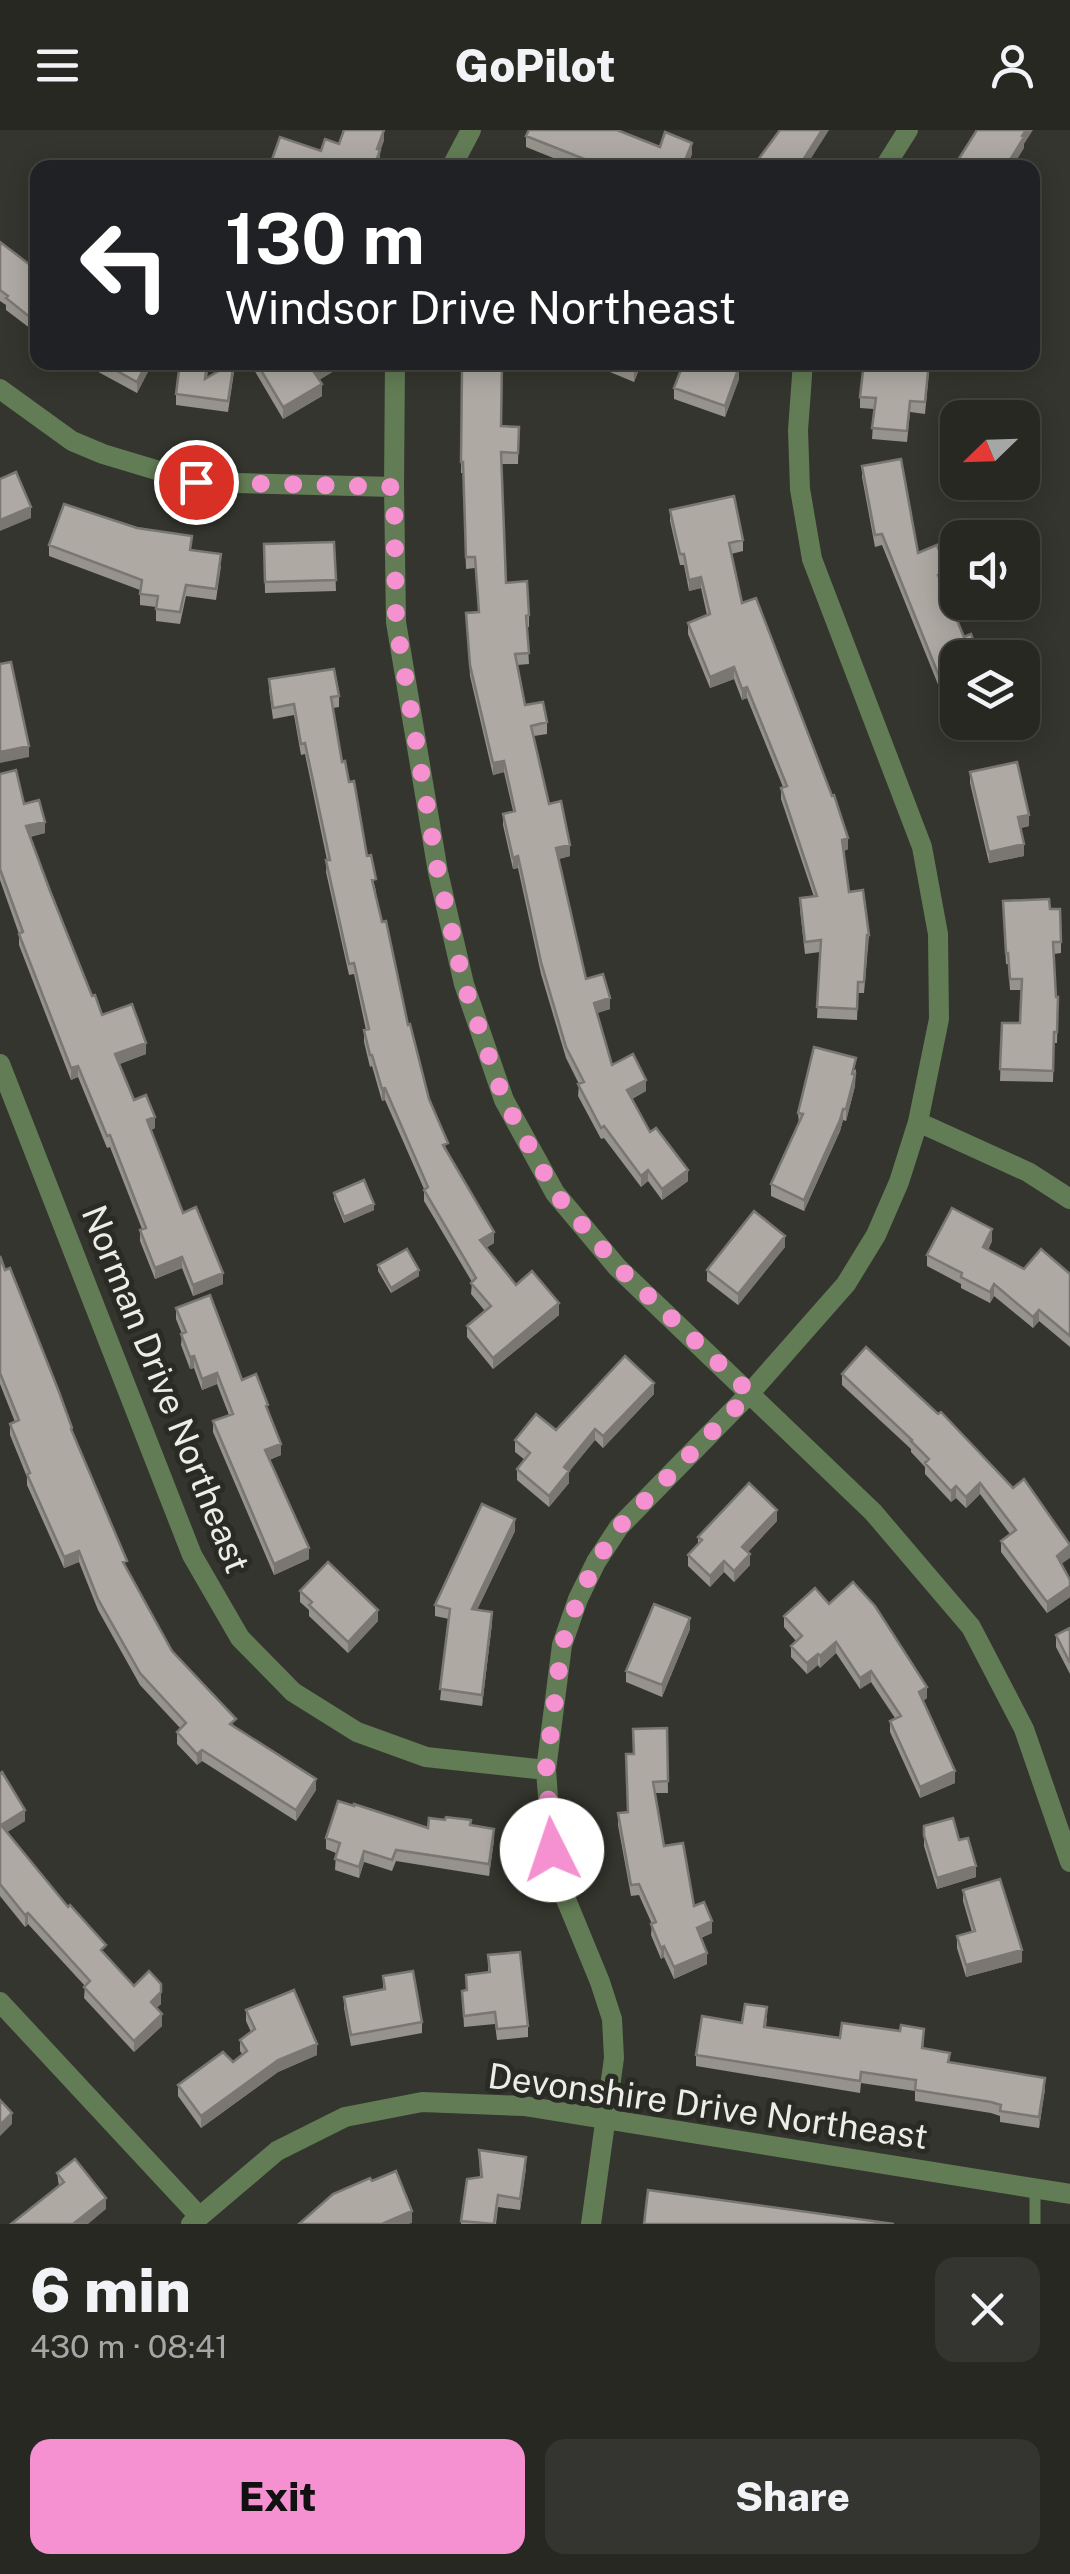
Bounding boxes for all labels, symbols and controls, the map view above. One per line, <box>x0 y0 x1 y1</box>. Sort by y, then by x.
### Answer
icon: menu <box>30 38 85 93</box>
icon: person <box>985 38 1040 93</box>
text: GoPilot <box>455 39 615 92</box>
text: 130 m <box>225 197 425 280</box>
icon: left <box>60 200 190 330</box>
text: Windsor Drive Northeast <box>225 281 736 334</box>
north arrow <box>940 400 1040 500</box>
map controls <box>940 400 1040 740</box>
pin <box>154 440 239 525</box>
icon: arrive <box>169 455 224 510</box>
button: sound <box>940 520 1040 620</box>
button: layers <box>940 640 1040 740</box>
street label: Norman Drive Northeast <box>73 1199 259 1579</box>
position arrow <box>500 1798 604 1902</box>
street label: Devonshire Drive Northeast <box>485 2055 931 2157</box>
text: 6 min <box>30 2255 191 2326</box>
button: close <box>935 2257 1040 2362</box>
text: 430 m · 08:41 <box>30 2328 228 2365</box>
button: Exit <box>30 2439 525 2554</box>
button: Share <box>545 2439 1040 2554</box>

